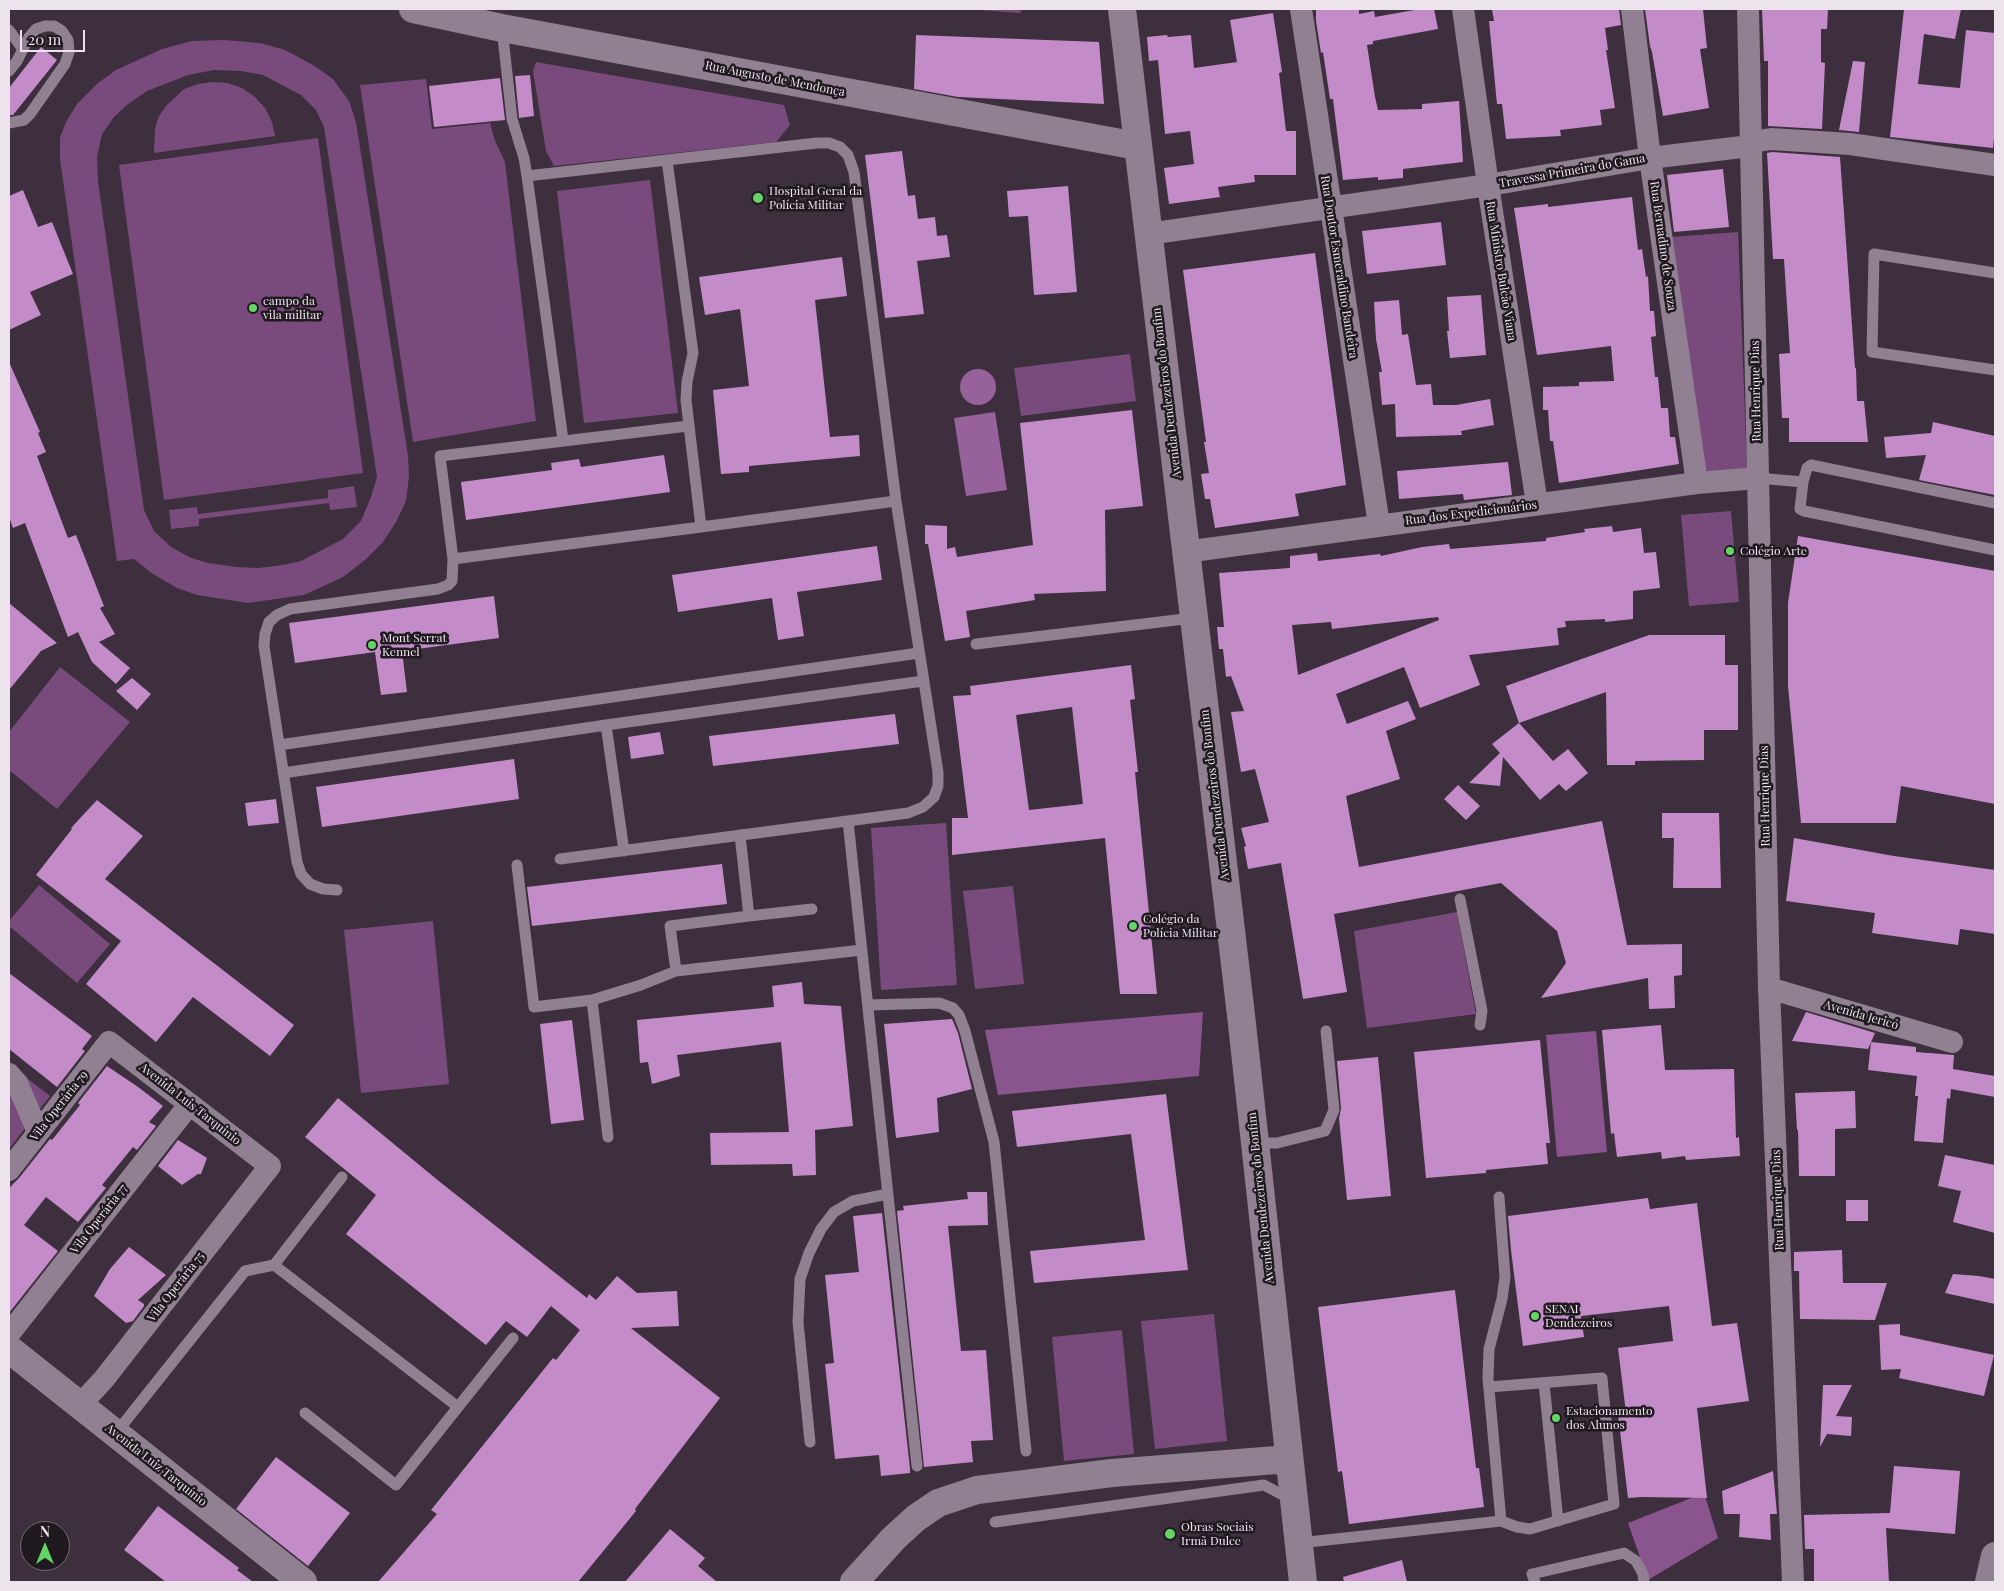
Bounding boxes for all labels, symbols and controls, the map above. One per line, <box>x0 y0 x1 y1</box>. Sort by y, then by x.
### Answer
scale bar <box>22 20 88 52</box>
text: 20 m <box>28 29 61 49</box>
street label: Rua Augusto de Mendonça <box>704 58 846 100</box>
street label: Travessa Primeira do Gama <box>1498 151 1646 191</box>
street label: Rua Doutor Esmeraldino Bandeira <box>1317 175 1361 359</box>
street label: Rua Bernadino de Souza <box>1647 180 1679 312</box>
place label: Hospital Geral da Polícia Militar <box>769 184 862 212</box>
marker: Hospital Geral da Polícia Militar <box>751 191 765 205</box>
street label: Rua Ministro Bulcão Viana <box>1483 200 1519 342</box>
place label: campo da vila militar <box>263 294 321 322</box>
marker: campo da vila militar <box>247 302 259 314</box>
street label: Avenida Dendezeiros do Bonfim <box>1149 307 1185 479</box>
street label: Rua Henrique Dias <box>1748 340 1764 442</box>
street label: Rua dos Expedicionários <box>1404 498 1538 528</box>
place label: Colégio Arte <box>1740 544 1807 558</box>
marker: Colégio Arte <box>1724 545 1736 557</box>
place label: Mont Serrat Kennel <box>382 631 447 659</box>
marker: Mont Serrat Kennel <box>366 639 378 651</box>
street label: Avenida Dendezeiros do Bonfim <box>1197 709 1233 881</box>
street label: Rua Henrique Dias <box>1757 745 1773 847</box>
place label: Colégio da Polícia Militar <box>1143 912 1218 940</box>
marker: Colégio da Polícia Militar <box>1127 920 1139 932</box>
street label: Avenida Jericó <box>1822 997 1900 1033</box>
street label: Avenida Luis Tarquinio <box>136 1060 244 1148</box>
street label: Vila Operária 79 <box>27 1068 91 1144</box>
street label: Avenida Dendezeiros do Bonfim <box>1245 1112 1277 1284</box>
street label: Rua Henrique Dias <box>1769 1149 1787 1251</box>
street label: Vila Operária 77 <box>67 1181 131 1257</box>
street label: Vila Operária 75 <box>144 1249 208 1325</box>
place label: SENAI Dendezeiros <box>1545 1302 1612 1330</box>
marker: SENAI Dendezeiros <box>1529 1310 1541 1322</box>
place label: Estacionamento dos Alunos <box>1566 1404 1653 1432</box>
marker: Estacionamento dos Alunos <box>1550 1412 1562 1424</box>
street label: Avenida Luiz Tarquínio <box>102 1421 210 1509</box>
place label: Obras Sociais Irmã Dulce <box>1181 1520 1254 1548</box>
north arrow <box>20 1521 70 1571</box>
text: N <box>40 1522 50 1541</box>
marker: Obras Sociais Irmã Dulce <box>1163 1527 1177 1541</box>

